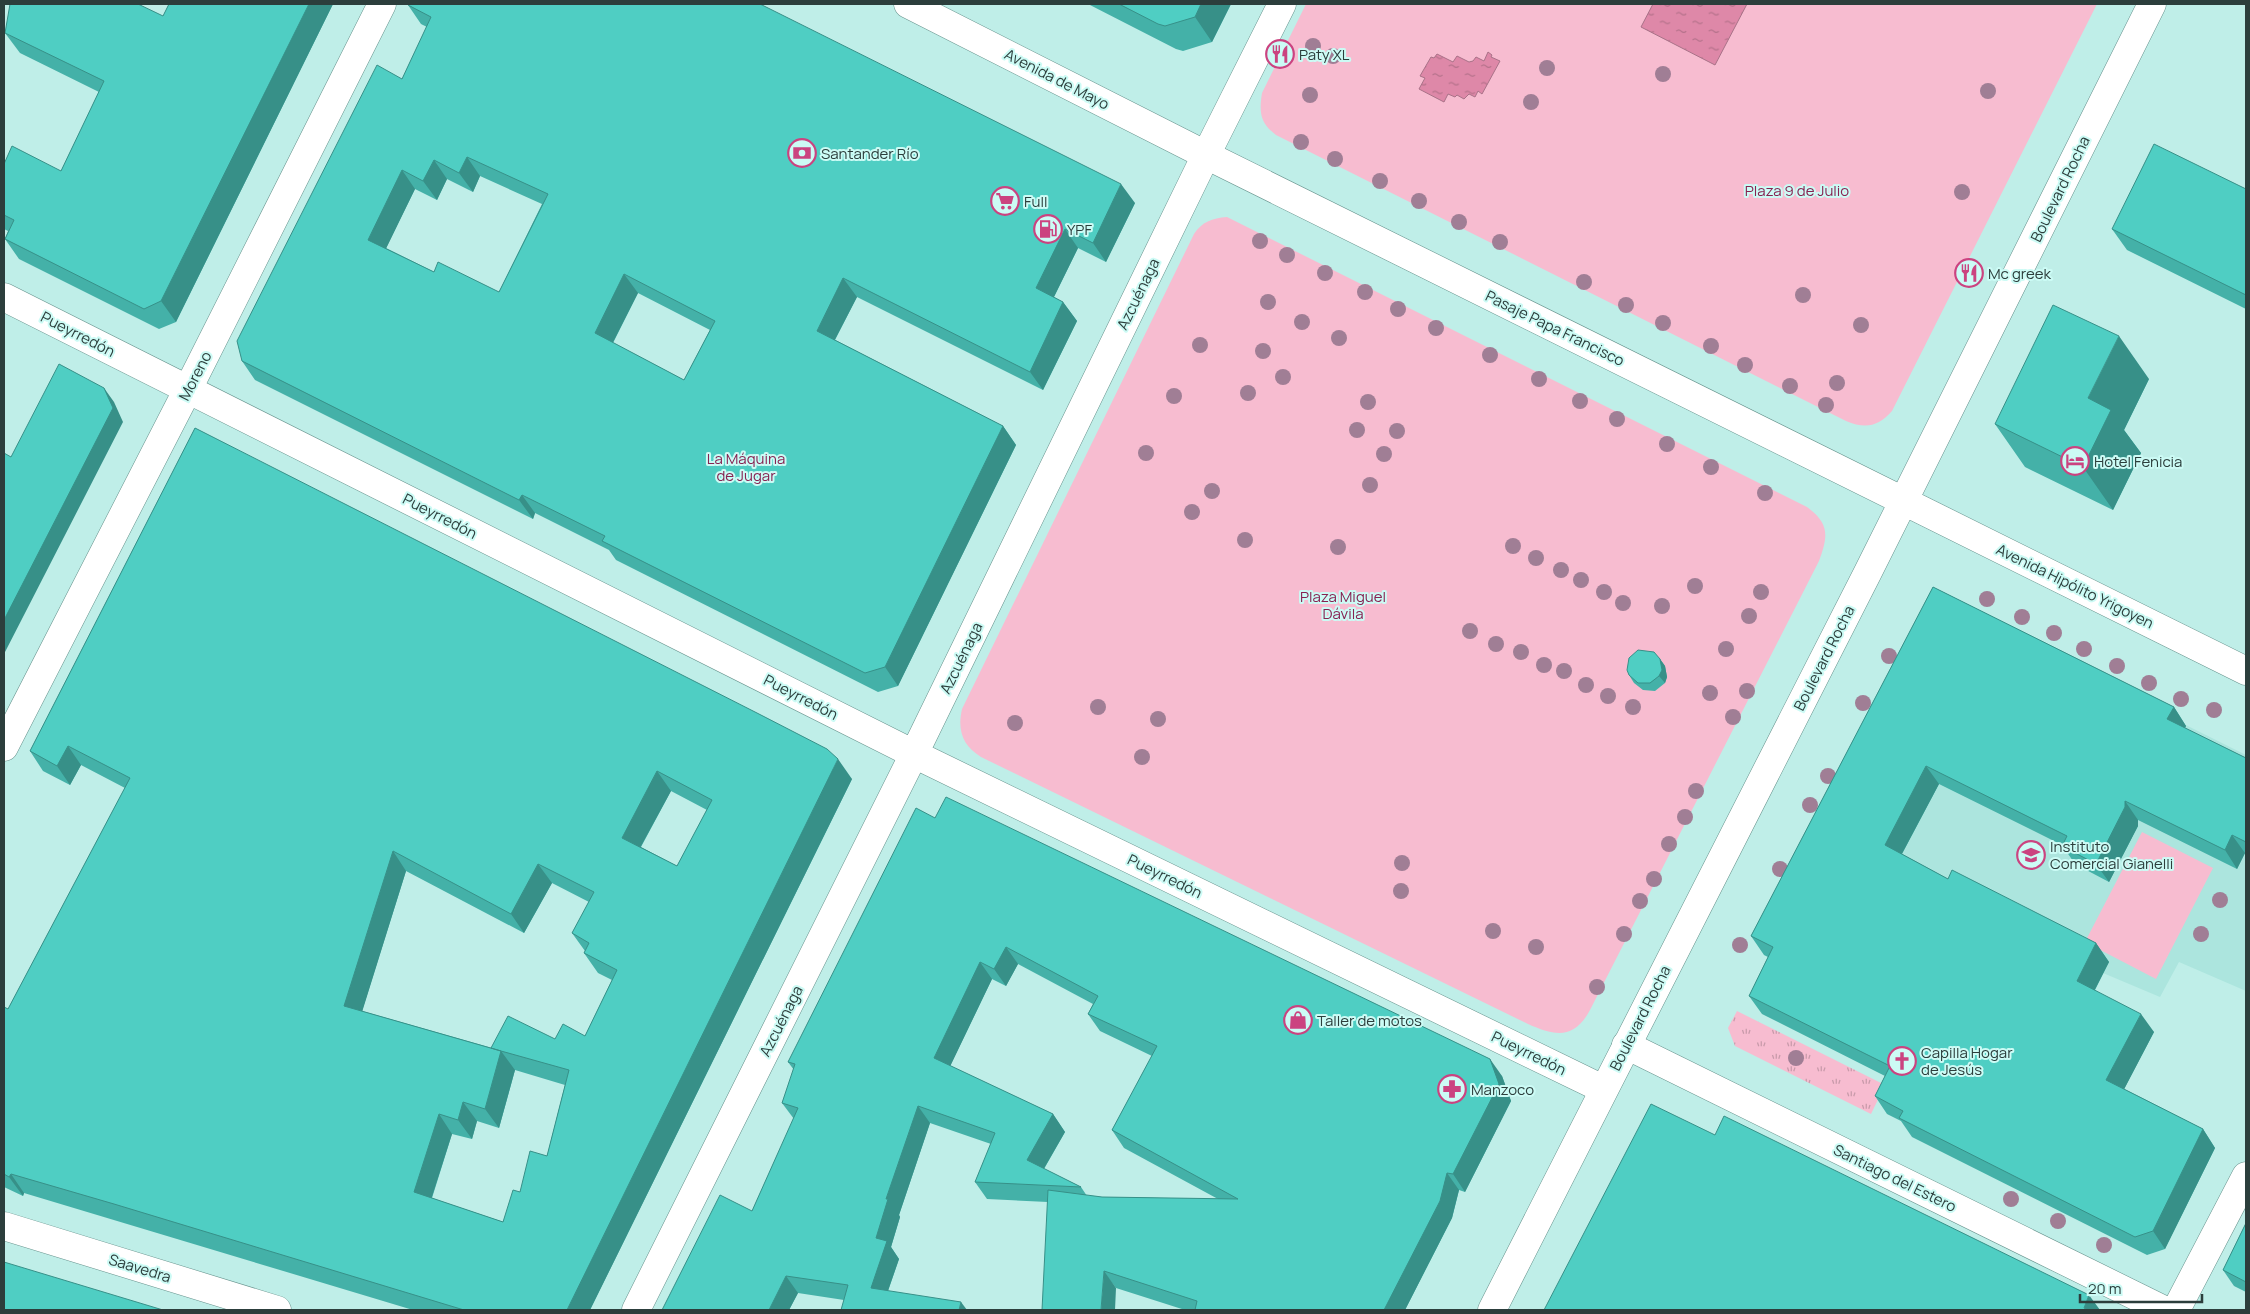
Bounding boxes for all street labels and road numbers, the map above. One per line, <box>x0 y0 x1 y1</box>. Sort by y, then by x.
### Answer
street label: Avenida de Mayo <box>1001 44 1113 115</box>
street label: Boulevard Rocha <box>2025 132 2095 246</box>
street label: Azcuénaga <box>1112 255 1164 333</box>
street label: Pasaje Papa Francisco <box>1482 285 1628 371</box>
street label: Pueyrredón <box>37 306 119 362</box>
street label: Moreno <box>174 348 216 404</box>
street label: Pueyrredón <box>399 488 481 544</box>
street label: Avenida Hipólito Yrigoyen <box>1993 539 2157 633</box>
street label: Boulevard Rocha <box>1788 602 1860 714</box>
street label: Azcuénaga <box>935 619 987 697</box>
street label: Pueyrredón <box>760 669 842 725</box>
street label: Pueyrredón <box>1124 849 1206 903</box>
street label: Boulevard Rocha <box>1604 962 1676 1074</box>
street label: Azcuénaga <box>754 982 808 1060</box>
street label: Pueyrredón <box>1488 1026 1570 1080</box>
street label: Santiago del Estero <box>1830 1139 1960 1217</box>
street label: Saavedra <box>106 1249 174 1287</box>

